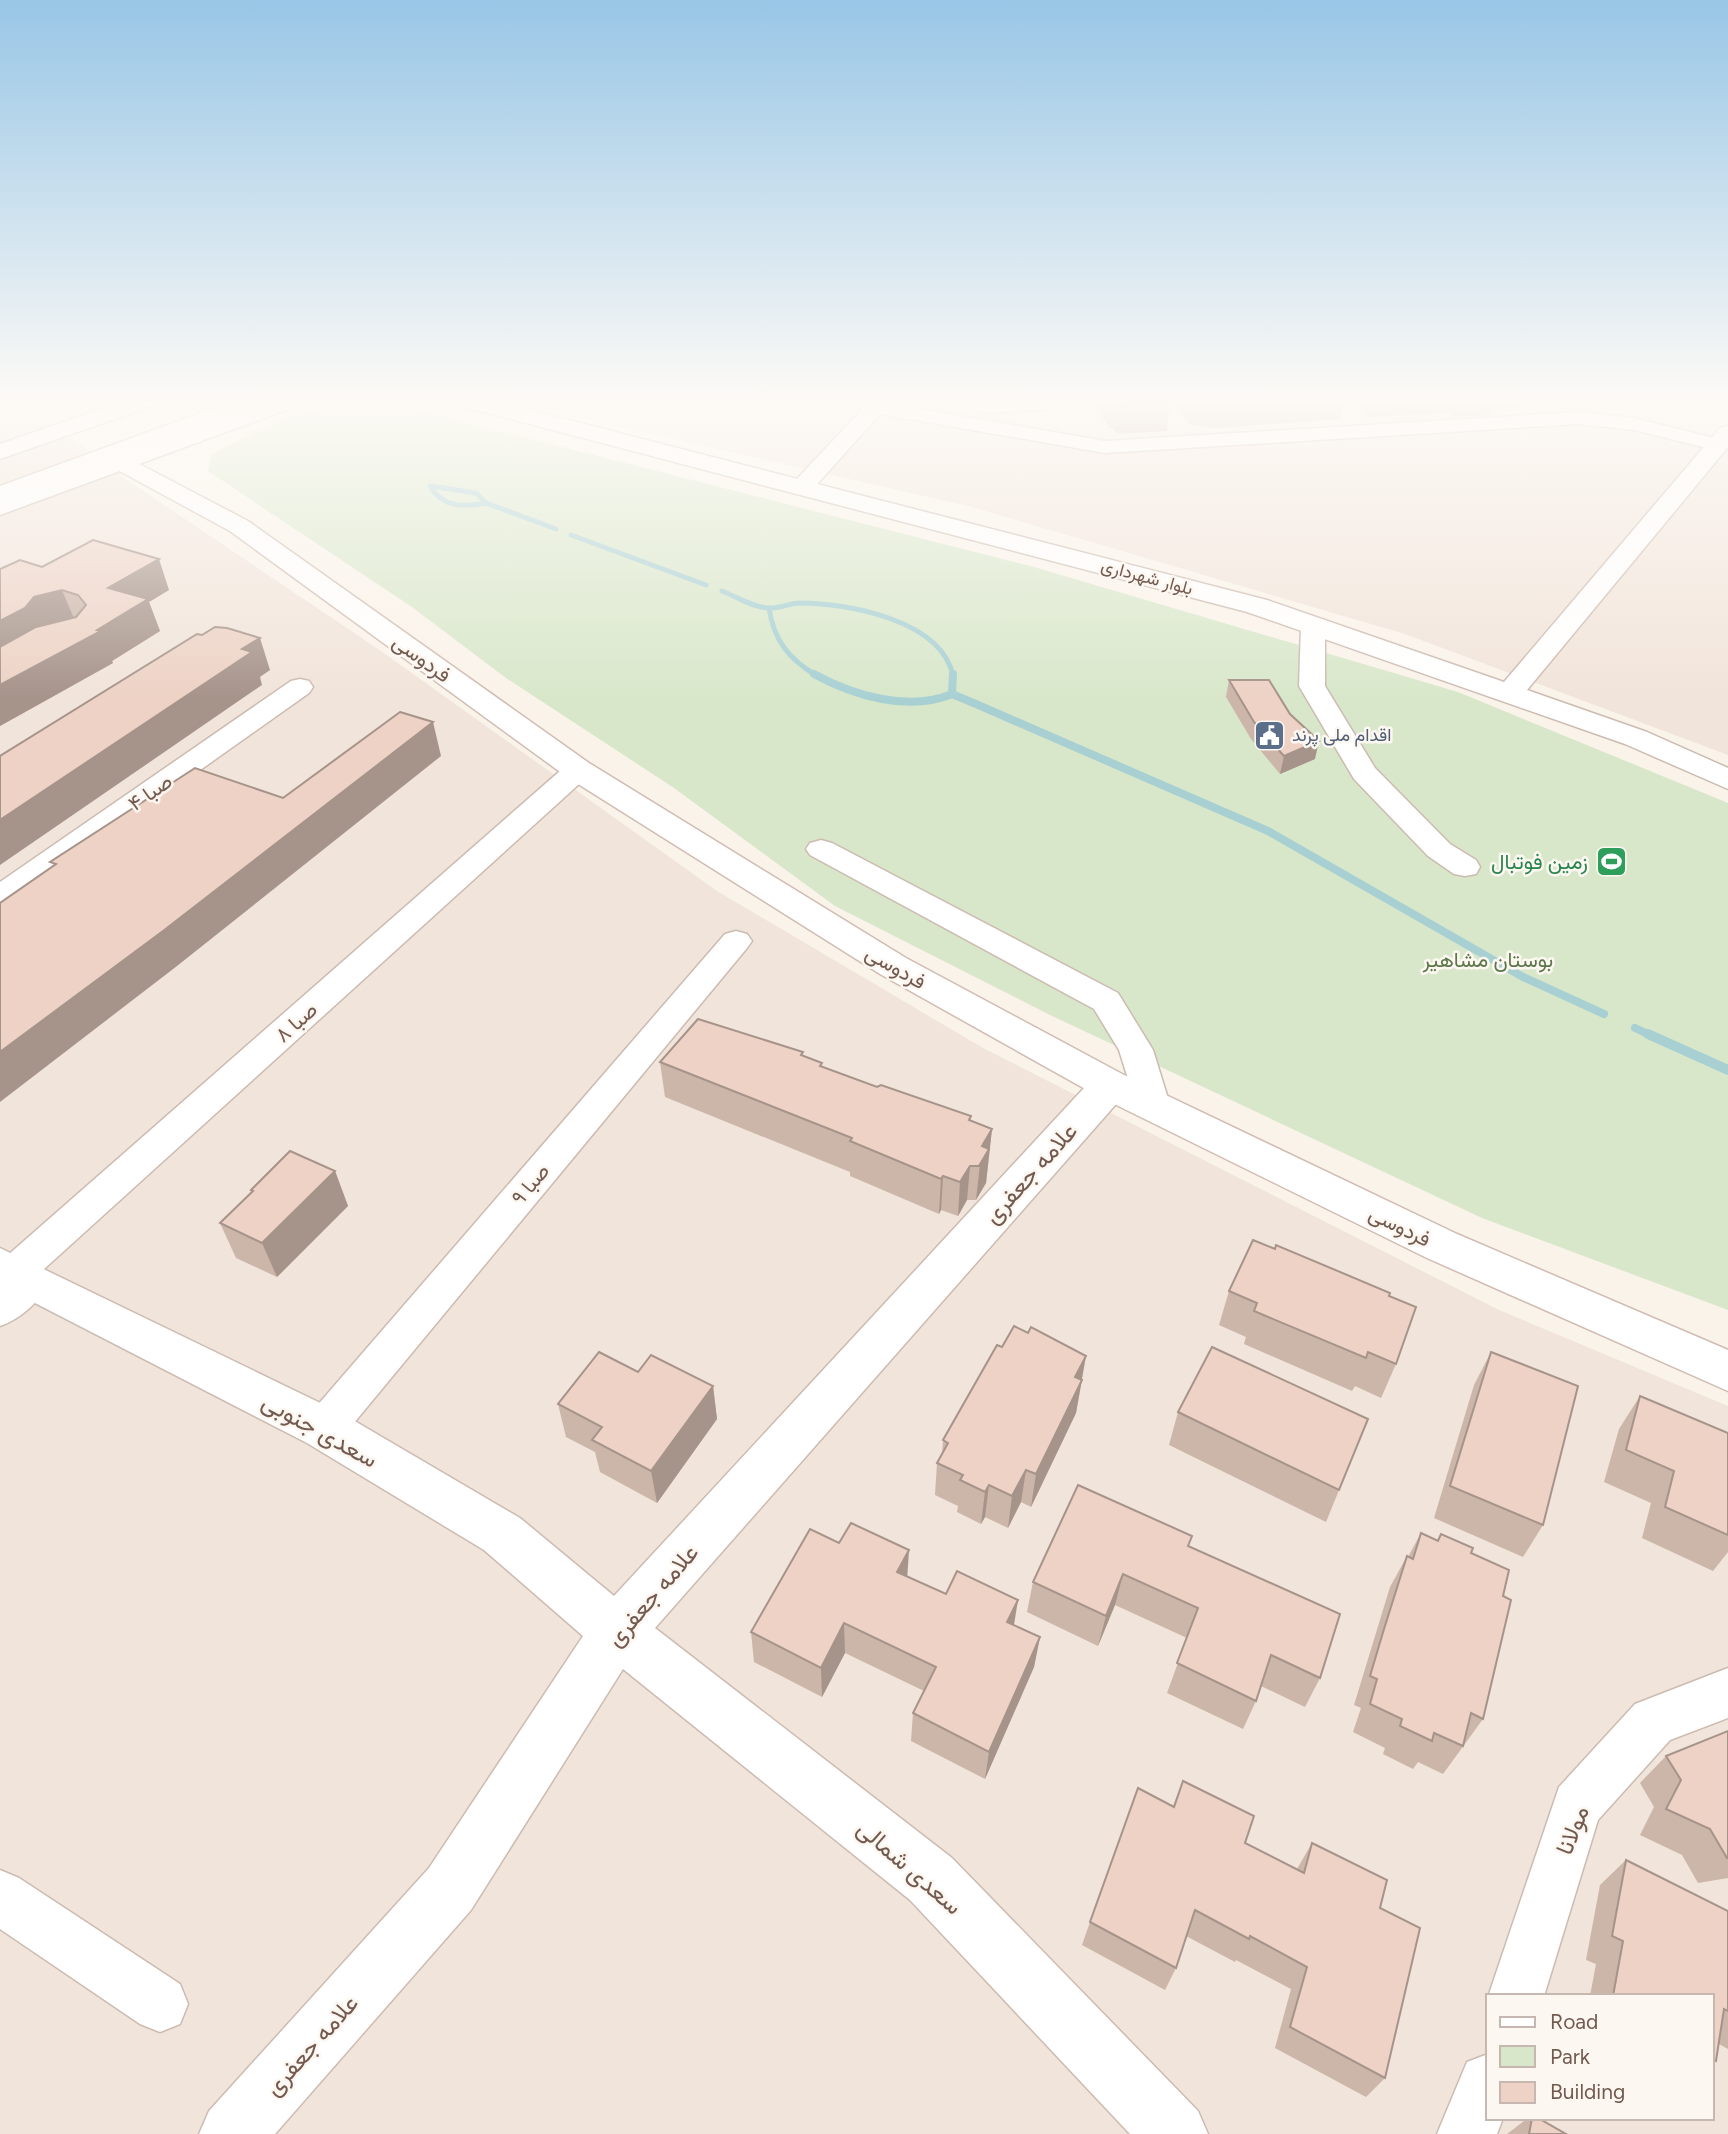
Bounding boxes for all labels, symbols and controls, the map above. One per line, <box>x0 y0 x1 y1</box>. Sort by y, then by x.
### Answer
street label: بلوار شهرداری <box>1099 554 1195 600</box>
street label: فردوسی <box>388 629 456 688</box>
public building icon: اقدام ملی پرند <box>1252 718 1286 752</box>
place label: اقدام ملی پرند <box>1292 724 1391 747</box>
street label: صبا ۴ <box>123 768 177 816</box>
sports icon: زمین فوتبال <box>1594 844 1628 878</box>
place label: زمین فوتبال <box>1491 849 1588 875</box>
street label: فردوسی <box>861 940 931 995</box>
park label: بوستان مشاهیر <box>1422 947 1553 973</box>
street label: صبا ۸ <box>270 997 322 1047</box>
street label: علامه جعفری <box>977 1116 1084 1230</box>
street label: صبا ۹ <box>506 1158 554 1210</box>
street label: فردوسی <box>1365 1200 1435 1253</box>
street label: سعدی جنوبی <box>257 1386 383 1475</box>
street label: علامه جعفری <box>600 1538 705 1653</box>
street label: مولانا <box>1549 1801 1596 1859</box>
street label: سعدی شمالی <box>852 1813 968 1921</box>
street label: علامه جعفری <box>258 1988 365 2102</box>
legend <box>1486 1994 1714 2120</box>
text: Road <box>1550 2009 1598 2034</box>
text: Park <box>1550 2044 1591 2069</box>
text: Building <box>1550 2079 1625 2104</box>

